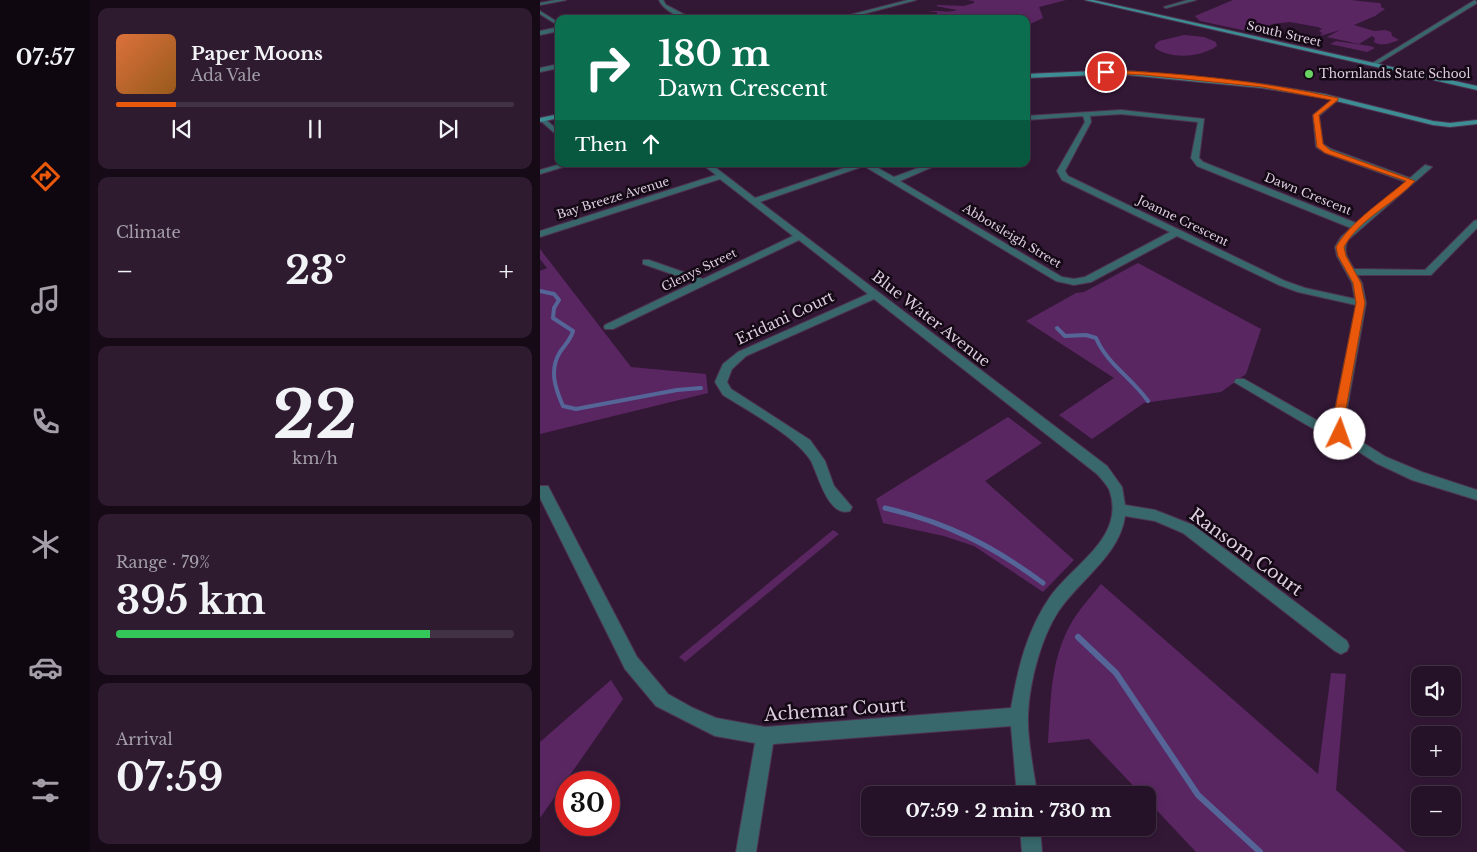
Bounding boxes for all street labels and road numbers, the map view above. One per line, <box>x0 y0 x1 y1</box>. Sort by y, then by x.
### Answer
street label: South Street <box>1245 18 1323 49</box>
street label: Dawn Crescent <box>1262 169 1354 218</box>
street label: Bay Breeze Avenue <box>555 173 671 222</box>
street label: Joanne Crescent <box>1133 191 1232 249</box>
street label: Abbotsleigh Street <box>959 200 1065 271</box>
street label: Glenys Street <box>659 245 739 294</box>
street label: Blue Water Avenue <box>868 266 994 371</box>
street label: Eridani Court <box>733 286 837 349</box>
street label: Ransom Court <box>1185 504 1307 601</box>
street label: Achemar Court <box>762 694 907 726</box>

